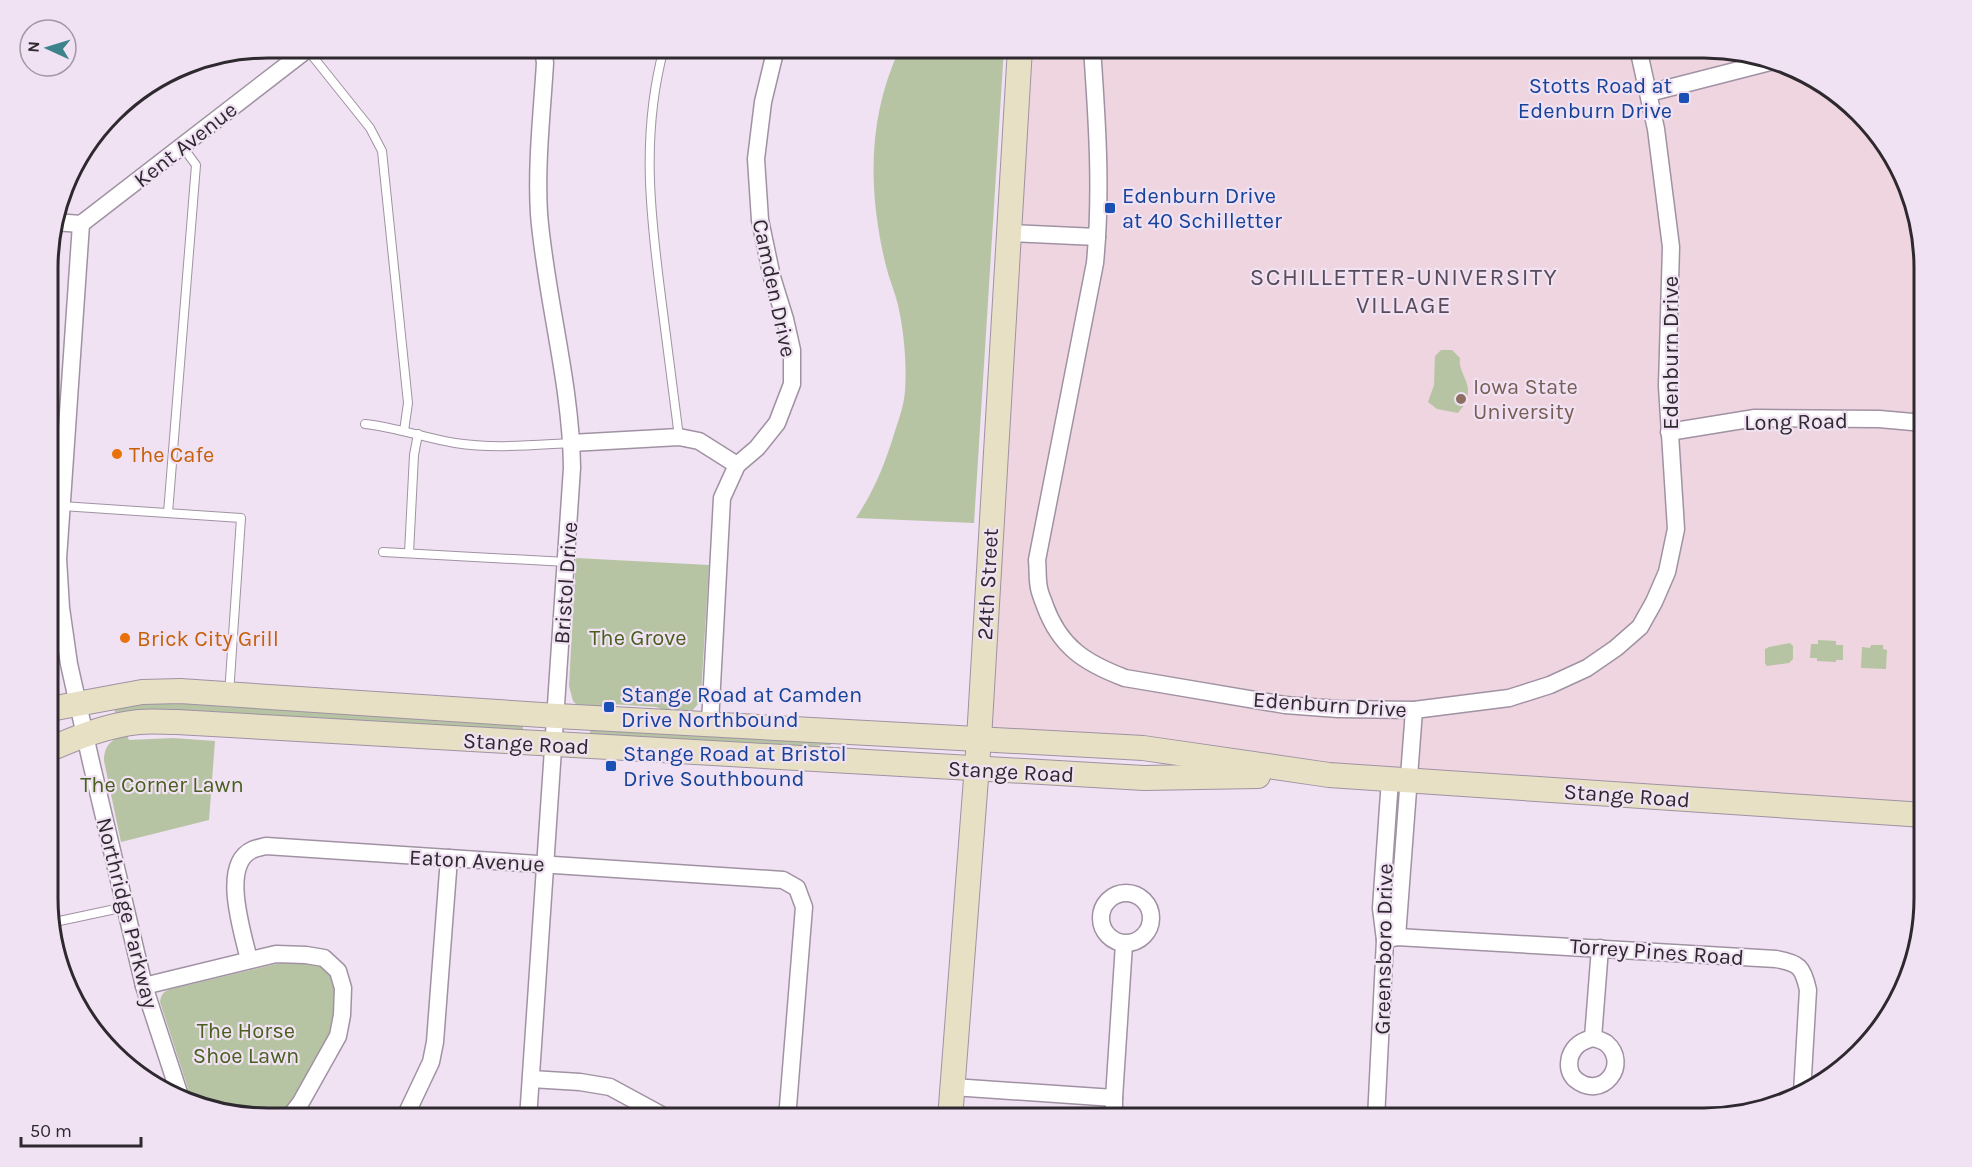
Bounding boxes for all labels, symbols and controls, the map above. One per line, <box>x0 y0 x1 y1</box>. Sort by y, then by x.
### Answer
north arrow <box>18 18 78 78</box>
text: N <box>24 41 43 53</box>
place label: Stotts Road at Edenburn Drive <box>1518 73 1672 124</box>
marker: Stotts Road at Edenburn Drive <box>1677 91 1691 105</box>
street label: Kent Avenue <box>129 96 242 193</box>
place label: Edenburn Drive at 40 Schilletter <box>1122 183 1282 234</box>
marker: Edenburn Drive at 40 Schilletter <box>1103 201 1117 215</box>
street label: Camden Drive <box>747 217 801 360</box>
district label: SCHILLETTER-UNIVERSITY VILLAGE <box>1250 263 1558 319</box>
street label: Edenburn Drive <box>1658 276 1684 430</box>
place label: Iowa State University <box>1473 374 1578 425</box>
marker: Iowa State University <box>1454 392 1468 406</box>
street label: Long Road <box>1744 408 1848 436</box>
place label: The Cafe <box>129 442 214 468</box>
marker: The Cafe <box>110 447 124 461</box>
street label: Bristol Drive <box>549 521 583 645</box>
street label: 24th Street <box>972 527 1004 641</box>
park label: The Grove <box>589 625 687 651</box>
place label: Brick City Grill <box>137 626 279 652</box>
marker: Brick City Grill <box>118 631 132 645</box>
place label: Stange Road at Camden Drive Northbound <box>621 682 862 733</box>
street label: Edenburn Drive <box>1252 687 1408 723</box>
marker: Stange Road at Camden Drive Northbound <box>602 700 616 714</box>
street label: Stange Road <box>462 728 590 760</box>
place label: Stange Road at Bristol Drive Southbound <box>623 741 847 792</box>
street label: Stange Road <box>947 756 1075 788</box>
marker: Stange Road at Bristol Drive Southbound <box>604 759 618 773</box>
park label: The Corner Lawn <box>80 772 244 798</box>
street label: Stange Road <box>1563 779 1691 813</box>
street label: Northridge Parkway <box>91 815 163 1011</box>
street label: Eaton Avenue <box>409 844 545 878</box>
street label: Greensboro Drive <box>1370 863 1398 1035</box>
street label: Torrey Pines Road <box>1569 933 1745 971</box>
park label: The Horse Shoe Lawn <box>193 1018 299 1069</box>
scale bar <box>21 1110 141 1148</box>
text: 50 m <box>30 1120 72 1142</box>

